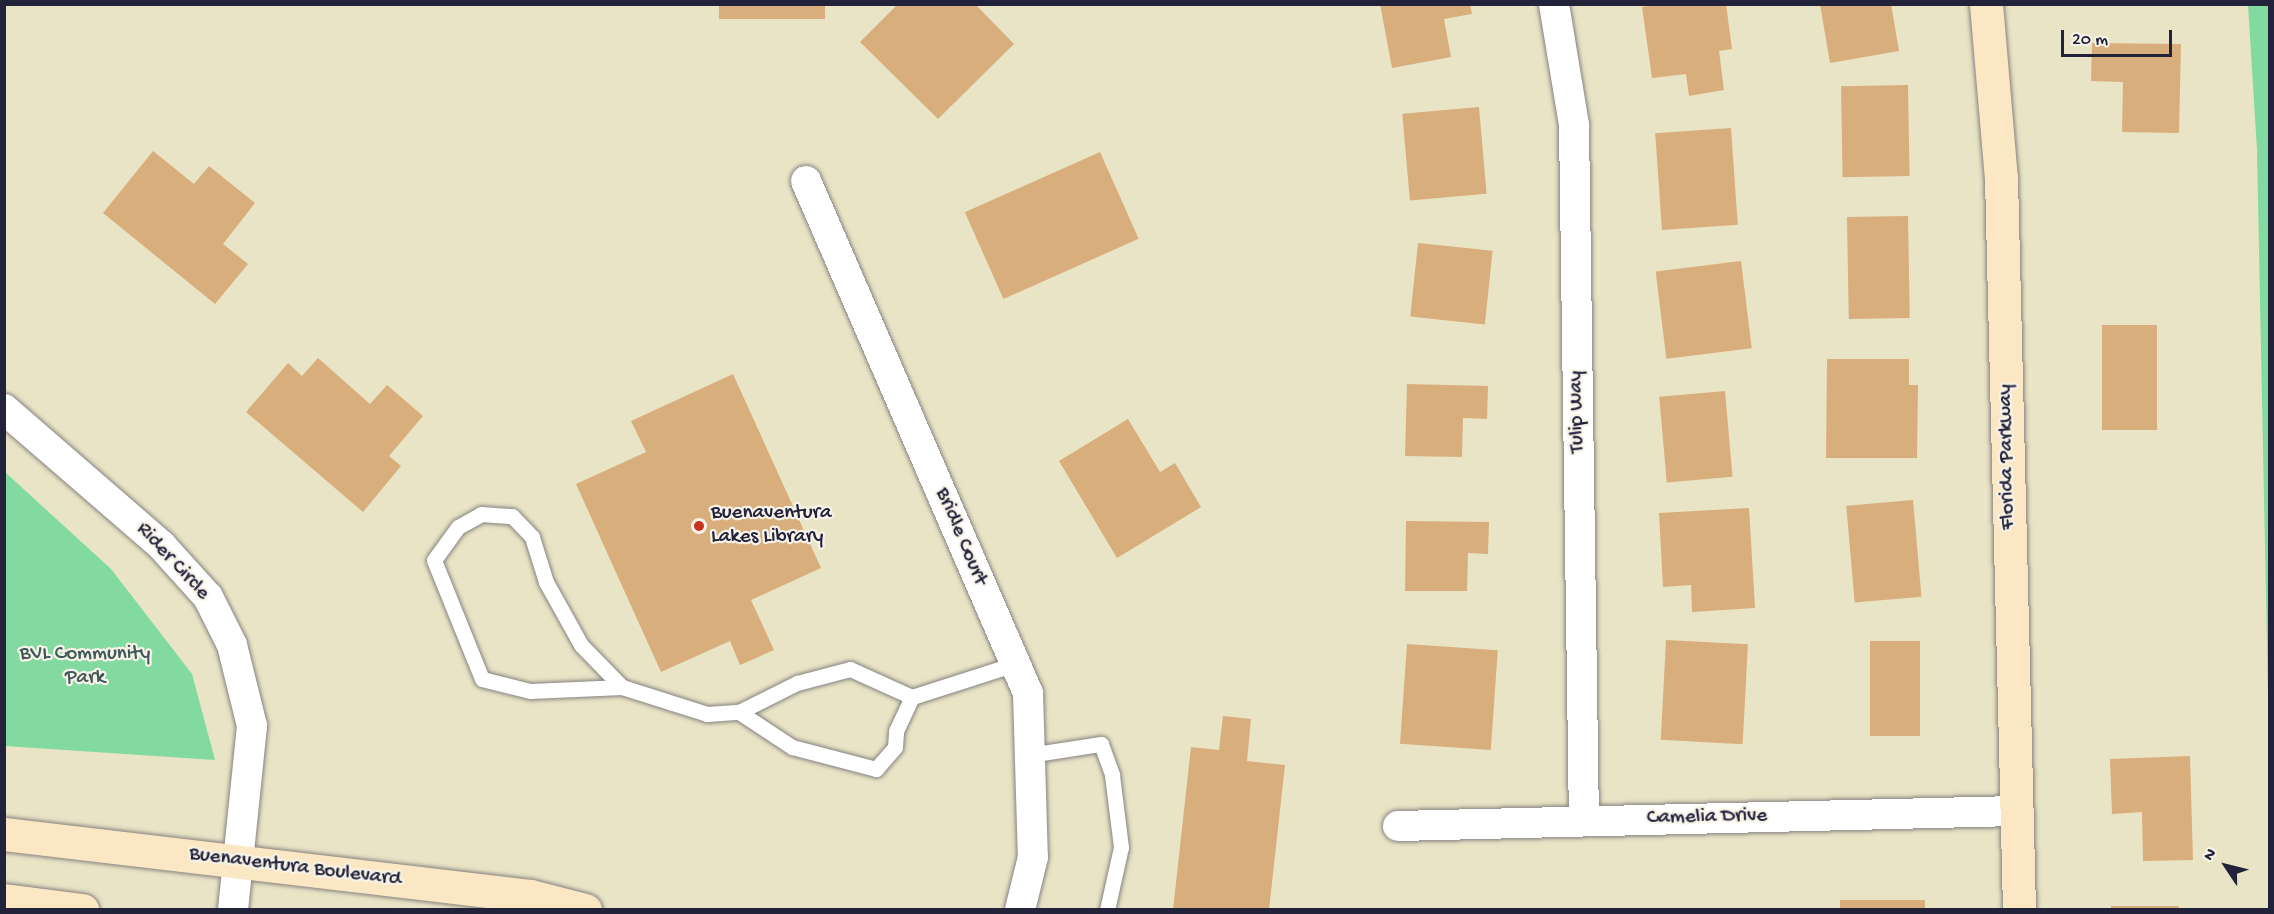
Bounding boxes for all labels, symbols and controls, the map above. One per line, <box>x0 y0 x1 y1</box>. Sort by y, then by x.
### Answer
scale bar <box>2064 18 2175 56</box>
text: 20 m <box>2072 30 2108 51</box>
street label: Tulip Way <box>1565 371 1591 453</box>
street label: Florida Parkway <box>1994 384 2022 530</box>
street label: Bridle Court <box>928 484 992 590</box>
place label: Buenaventura Lakes Library <box>711 501 832 551</box>
street label: Rider Circle <box>130 518 214 606</box>
marker: Buenaventura Lakes Library <box>692 519 706 533</box>
park label: BVL Community Park <box>20 642 150 692</box>
street label: Camelia Drive <box>1647 804 1767 832</box>
north arrow <box>2196 836 2256 896</box>
street label: Buenaventura Boulevard <box>188 843 402 893</box>
text: N <box>2200 846 2222 865</box>

